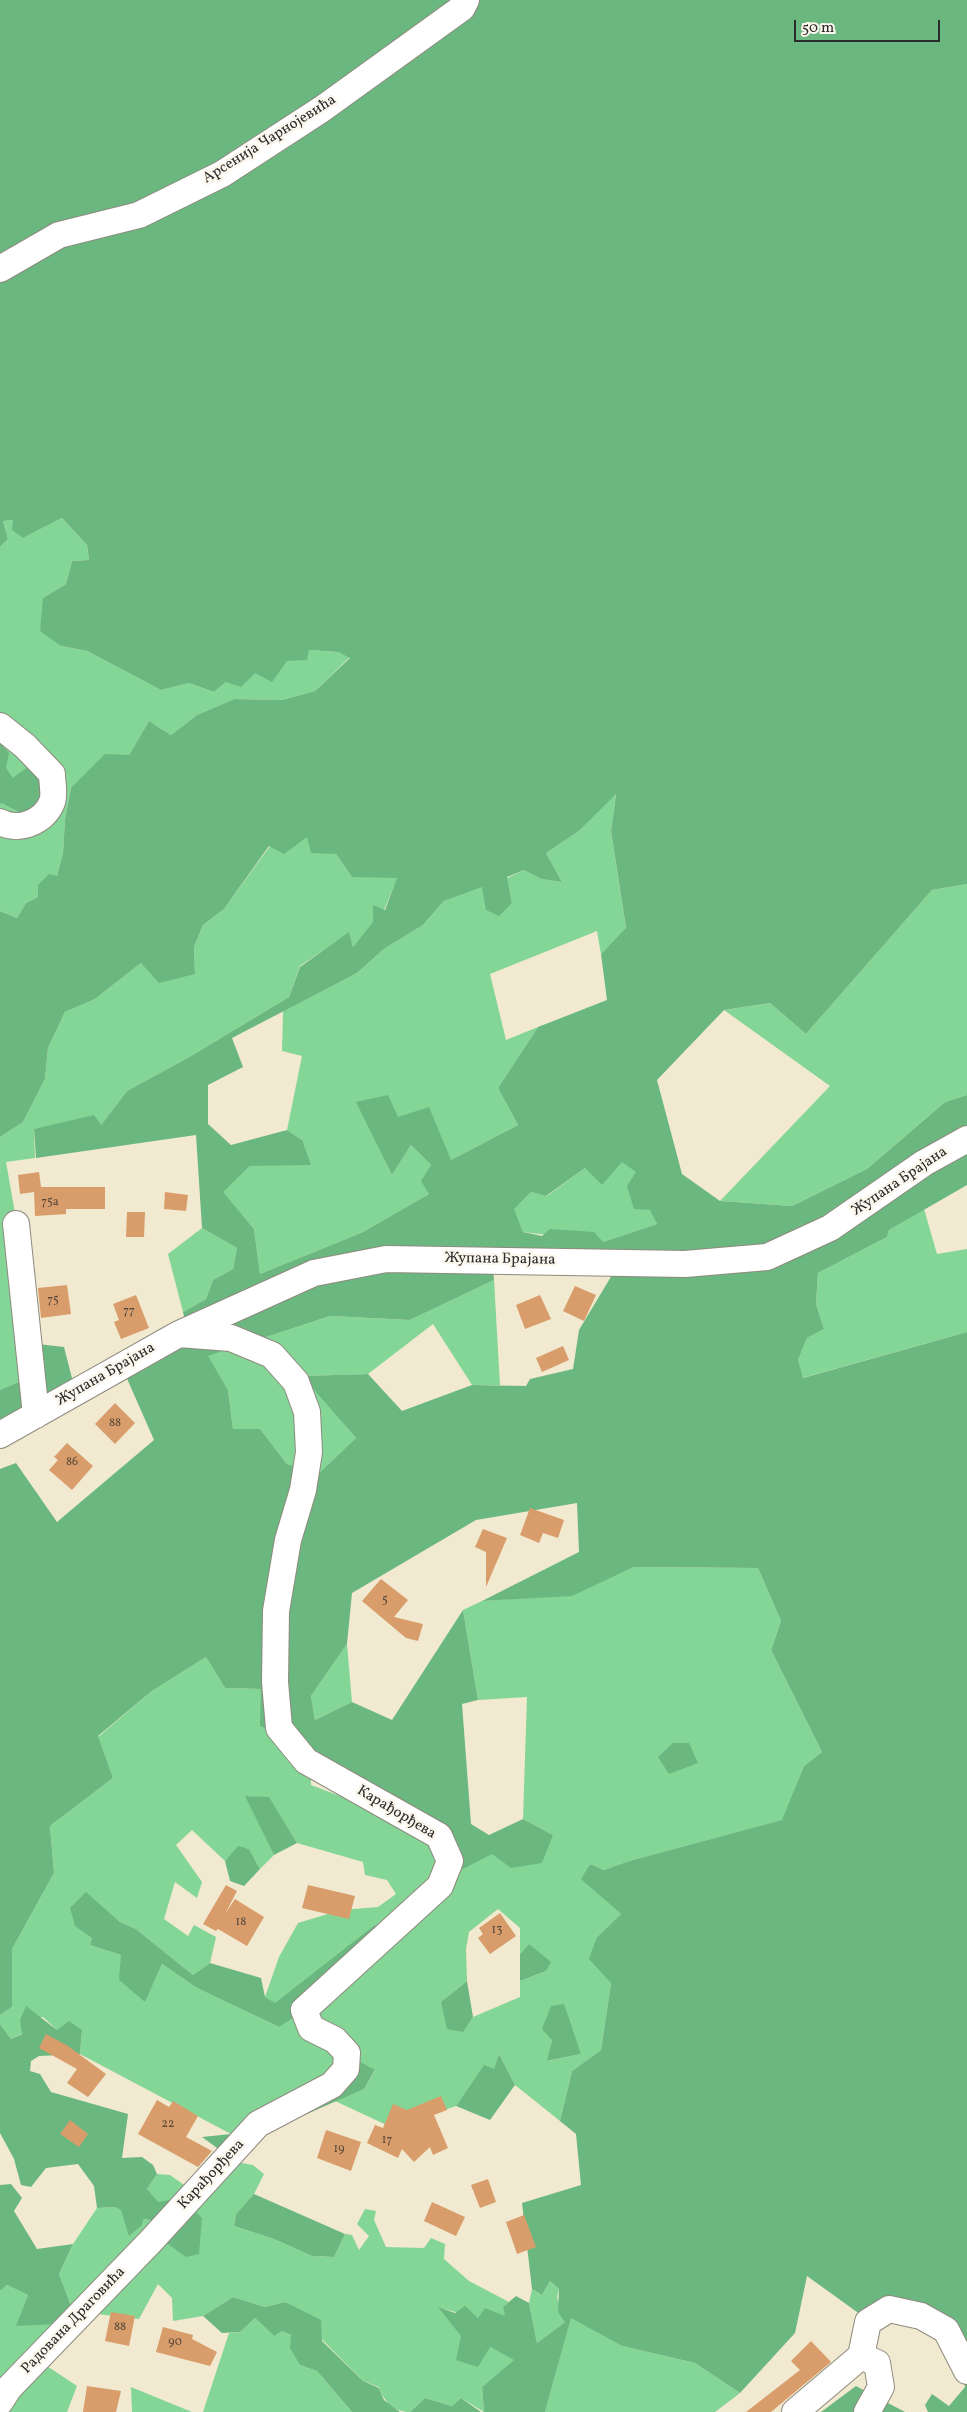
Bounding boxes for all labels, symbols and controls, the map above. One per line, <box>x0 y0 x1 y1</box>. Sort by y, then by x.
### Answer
scale bar <box>797 10 943 42</box>
text: 50 m <box>802 18 834 39</box>
street label: Арсенија Чарнојевића <box>200 92 340 188</box>
street label: Жупана Брајана <box>849 1143 951 1221</box>
house number: 75a <box>41 1196 59 1210</box>
street label: Жупана Брајана <box>444 1250 556 1270</box>
house number: 75 <box>47 1294 59 1308</box>
house number: 77 <box>123 1305 135 1319</box>
street label: Жупана Брајана <box>53 1339 159 1411</box>
house number: 88 <box>109 1417 121 1431</box>
house number: 86 <box>66 1456 78 1470</box>
house number: 5 <box>382 1594 388 1608</box>
street label: Карађорђева <box>353 1782 439 1844</box>
house number: 18 <box>236 1916 246 1930</box>
house number: 13 <box>492 1924 502 1938</box>
house number: 22 <box>162 2118 174 2132</box>
house number: 17 <box>382 2134 392 2148</box>
street label: Карађорђева <box>175 2136 249 2214</box>
house number: 19 <box>334 2143 344 2157</box>
street label: Радована Драговића <box>18 2264 130 2378</box>
house number: 88 <box>114 2321 126 2335</box>
house number: 90 <box>168 2336 182 2350</box>

